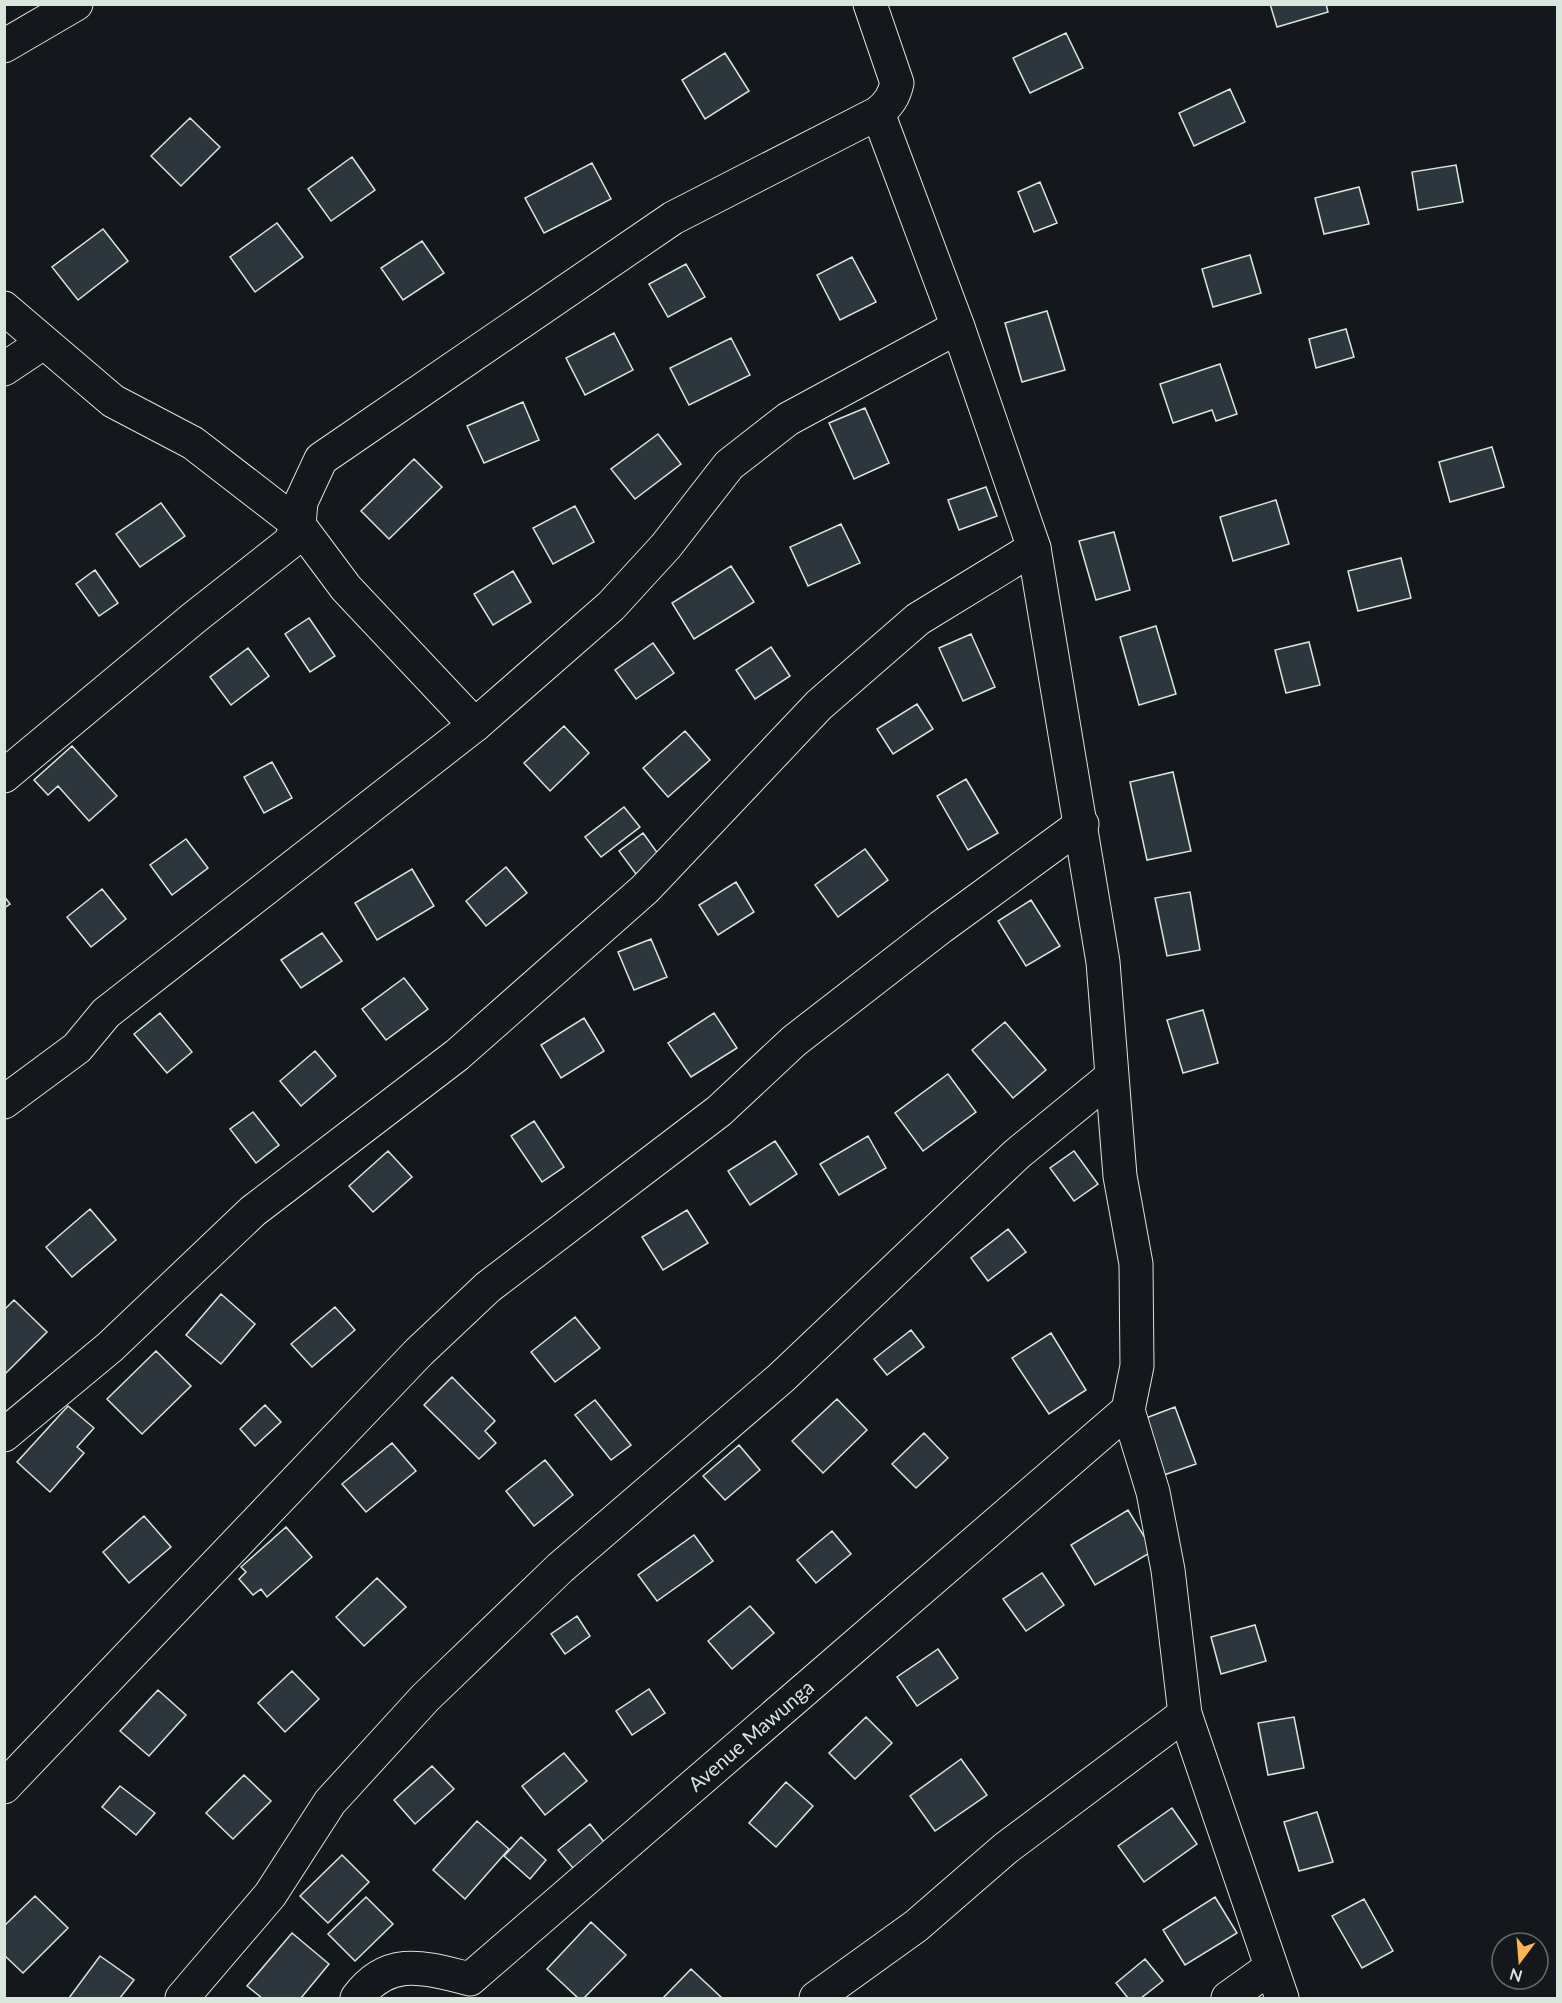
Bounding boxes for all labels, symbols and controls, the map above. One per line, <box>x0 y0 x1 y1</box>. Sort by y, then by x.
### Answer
street label: Avenue Mawunga <box>683 1674 818 1796</box>
north arrow <box>1490 1931 1550 1991</box>
text: N <box>1507 1965 1524 1987</box>

